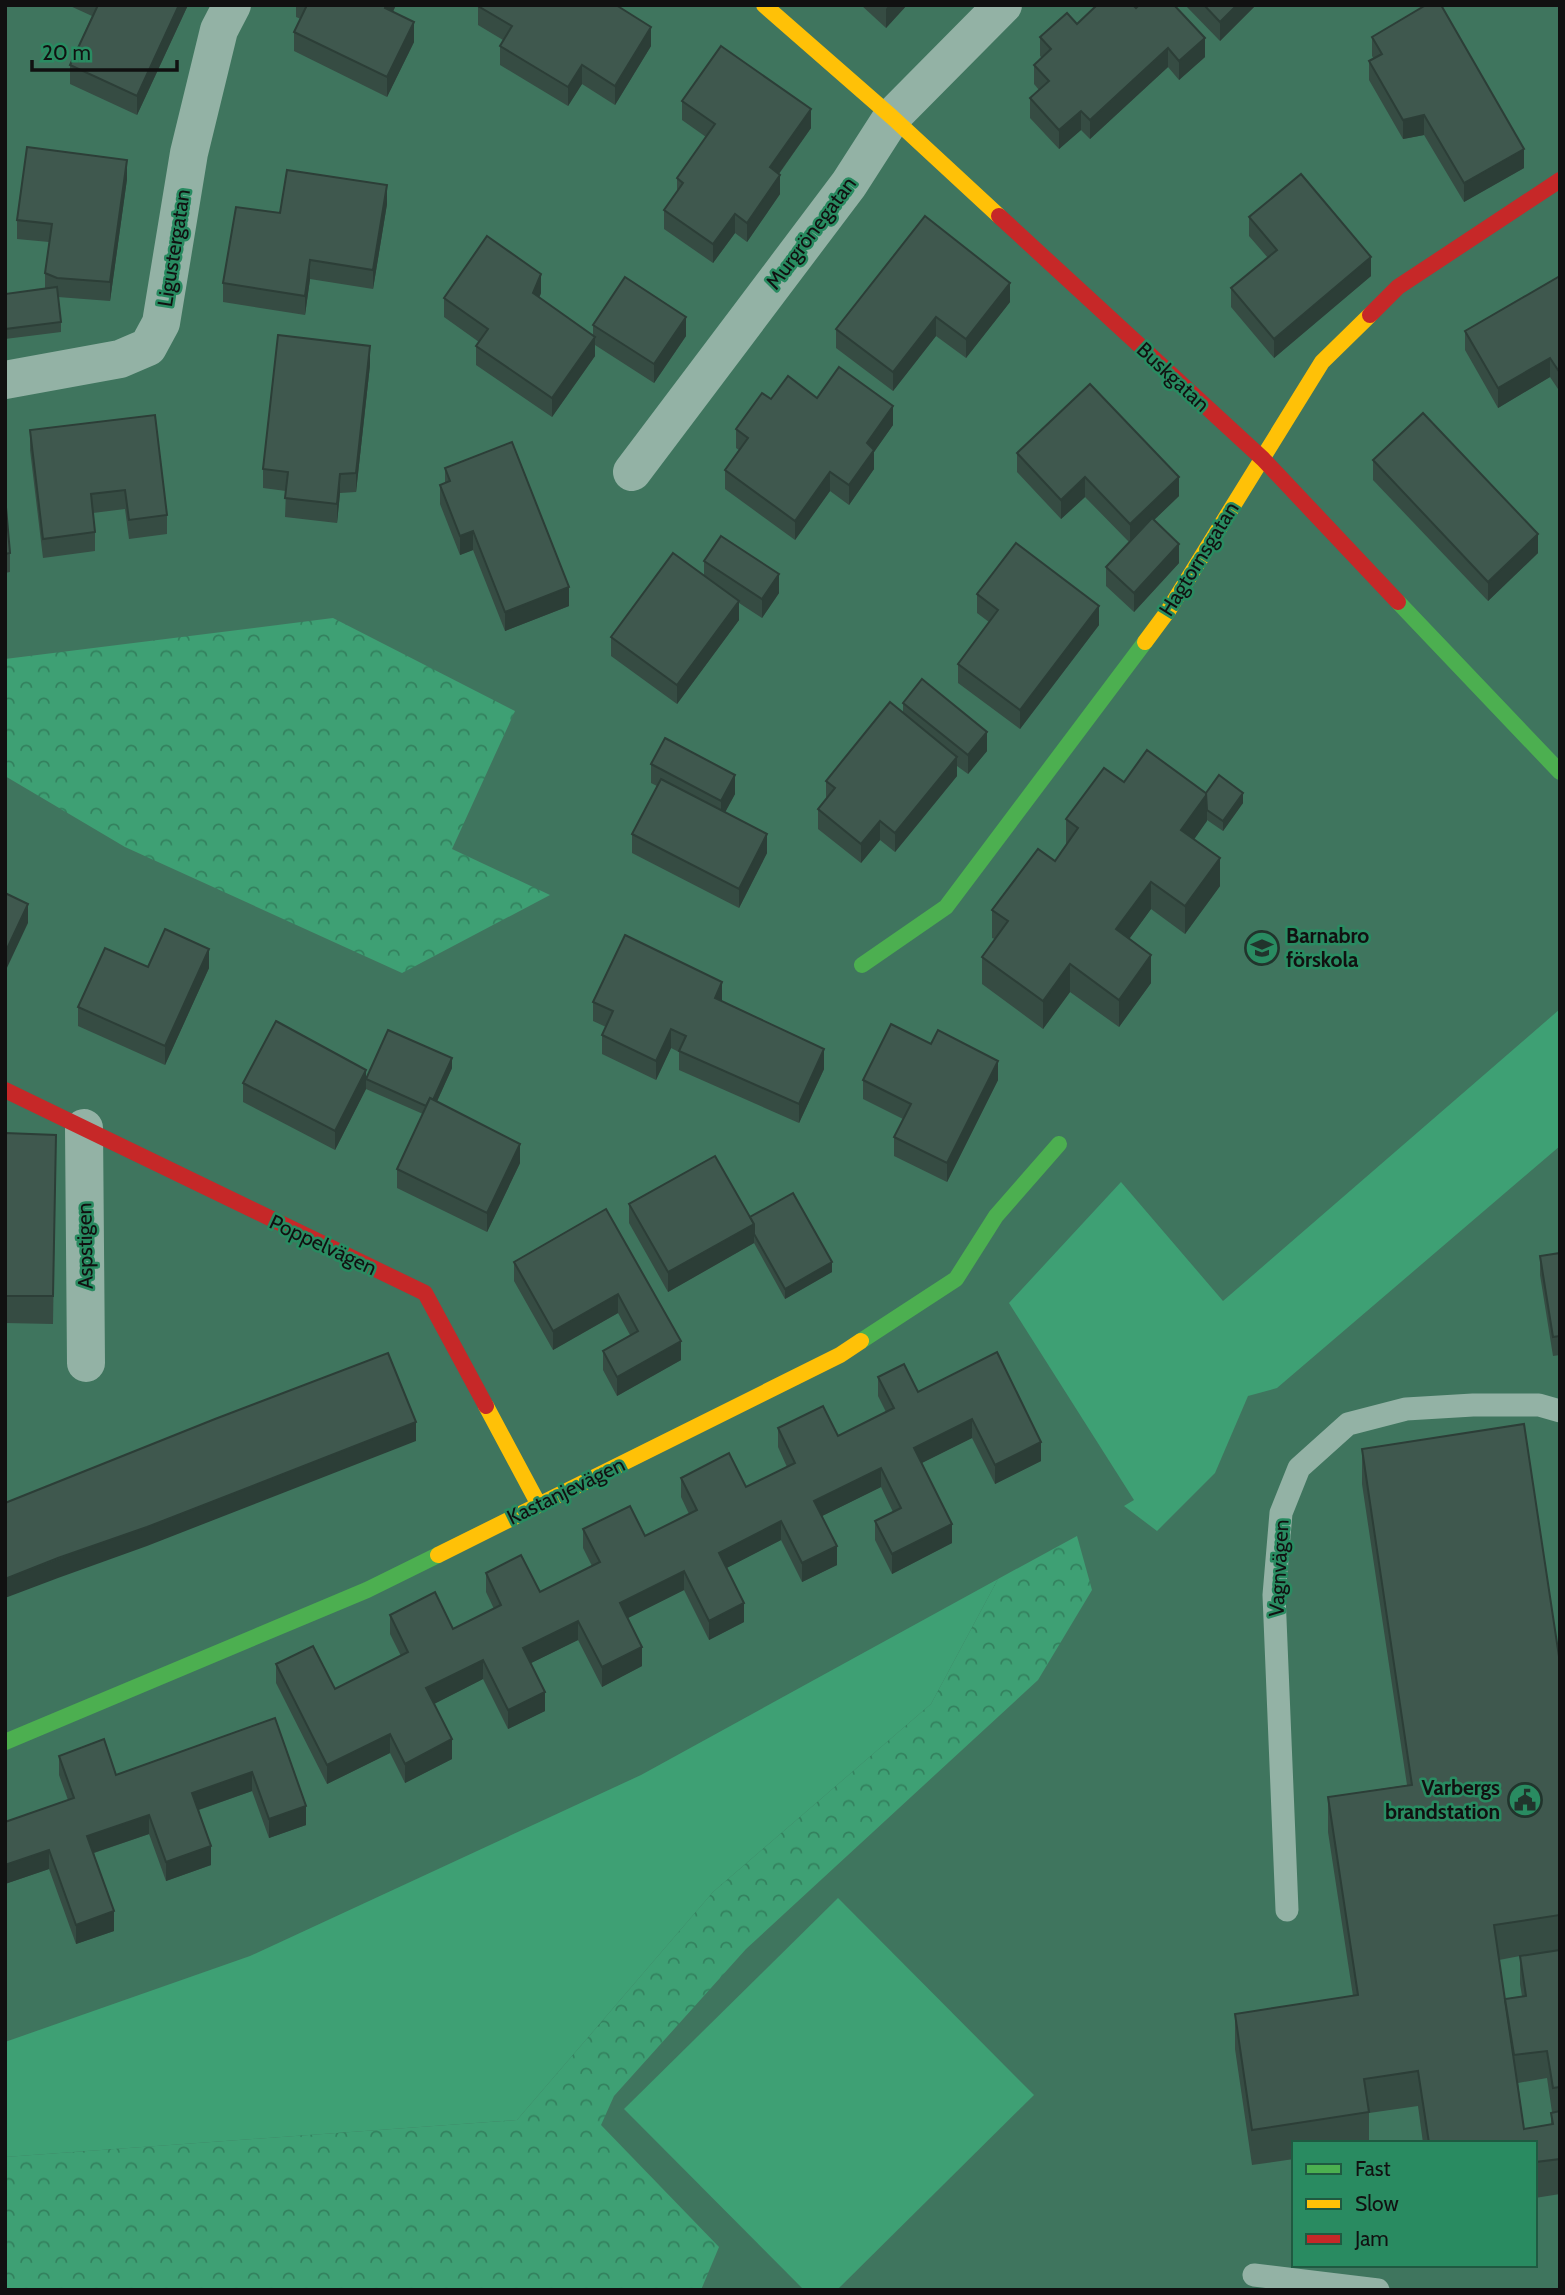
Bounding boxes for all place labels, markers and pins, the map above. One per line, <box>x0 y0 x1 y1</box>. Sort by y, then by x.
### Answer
place label: Barnabro förskola <box>1286 923 1369 972</box>
school or university icon: Barnabro förskola <box>1243 929 1281 967</box>
place label: Varbergs brandstation <box>1385 1775 1500 1824</box>
public building icon: Varbergs brandstation <box>1506 1781 1544 1819</box>

